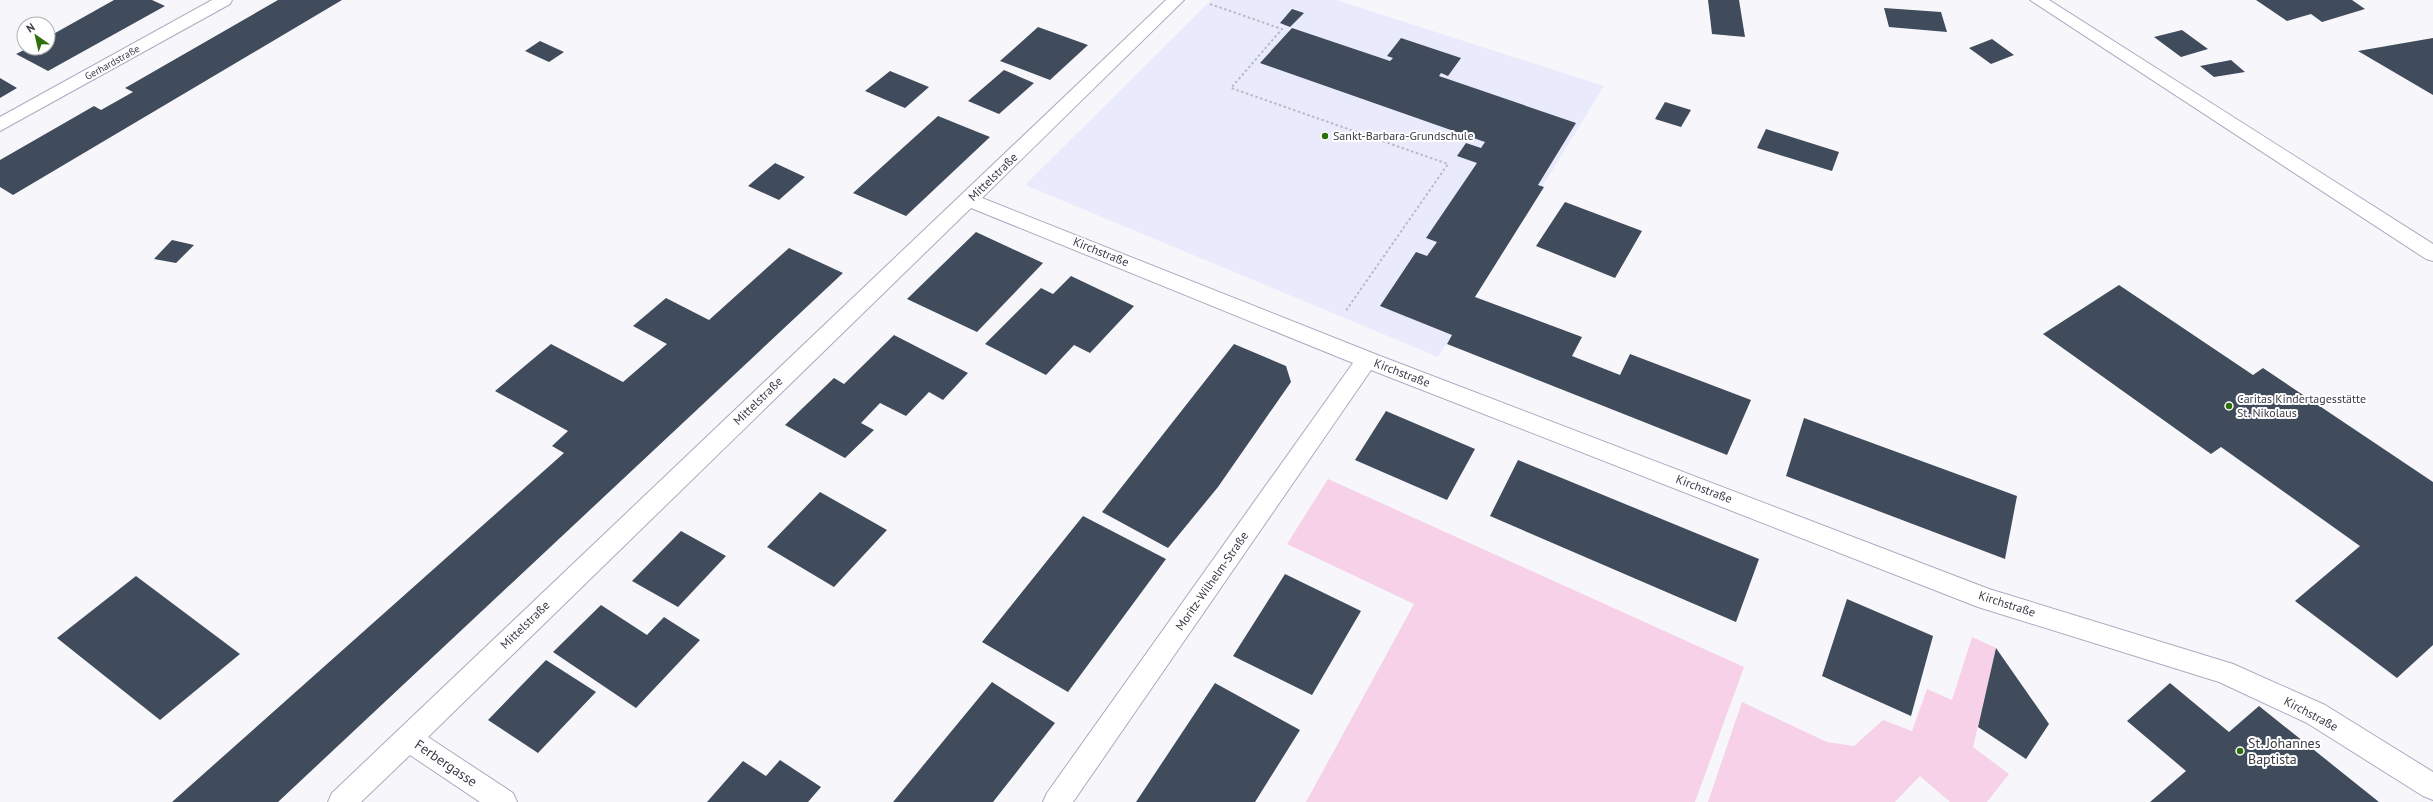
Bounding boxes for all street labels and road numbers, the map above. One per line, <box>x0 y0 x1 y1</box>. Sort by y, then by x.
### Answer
street label: Gerhardstraße <box>83 42 142 83</box>
street label: Mittelstraße <box>965 149 1020 204</box>
street label: Kirchstraße <box>1071 234 1131 270</box>
street label: Kirchstraße <box>1372 355 1432 390</box>
street label: Mittelstraße <box>730 373 785 428</box>
street label: Kirchstraße <box>1674 471 1734 506</box>
street label: Moritz-Wilhelm-Straße <box>1172 528 1251 633</box>
street label: Kirchstraße <box>1977 587 2038 620</box>
street label: Mittelstraße <box>497 597 552 652</box>
street label: Kirchstraße <box>2282 693 2341 734</box>
street label: Ferbergasse <box>411 735 481 791</box>

